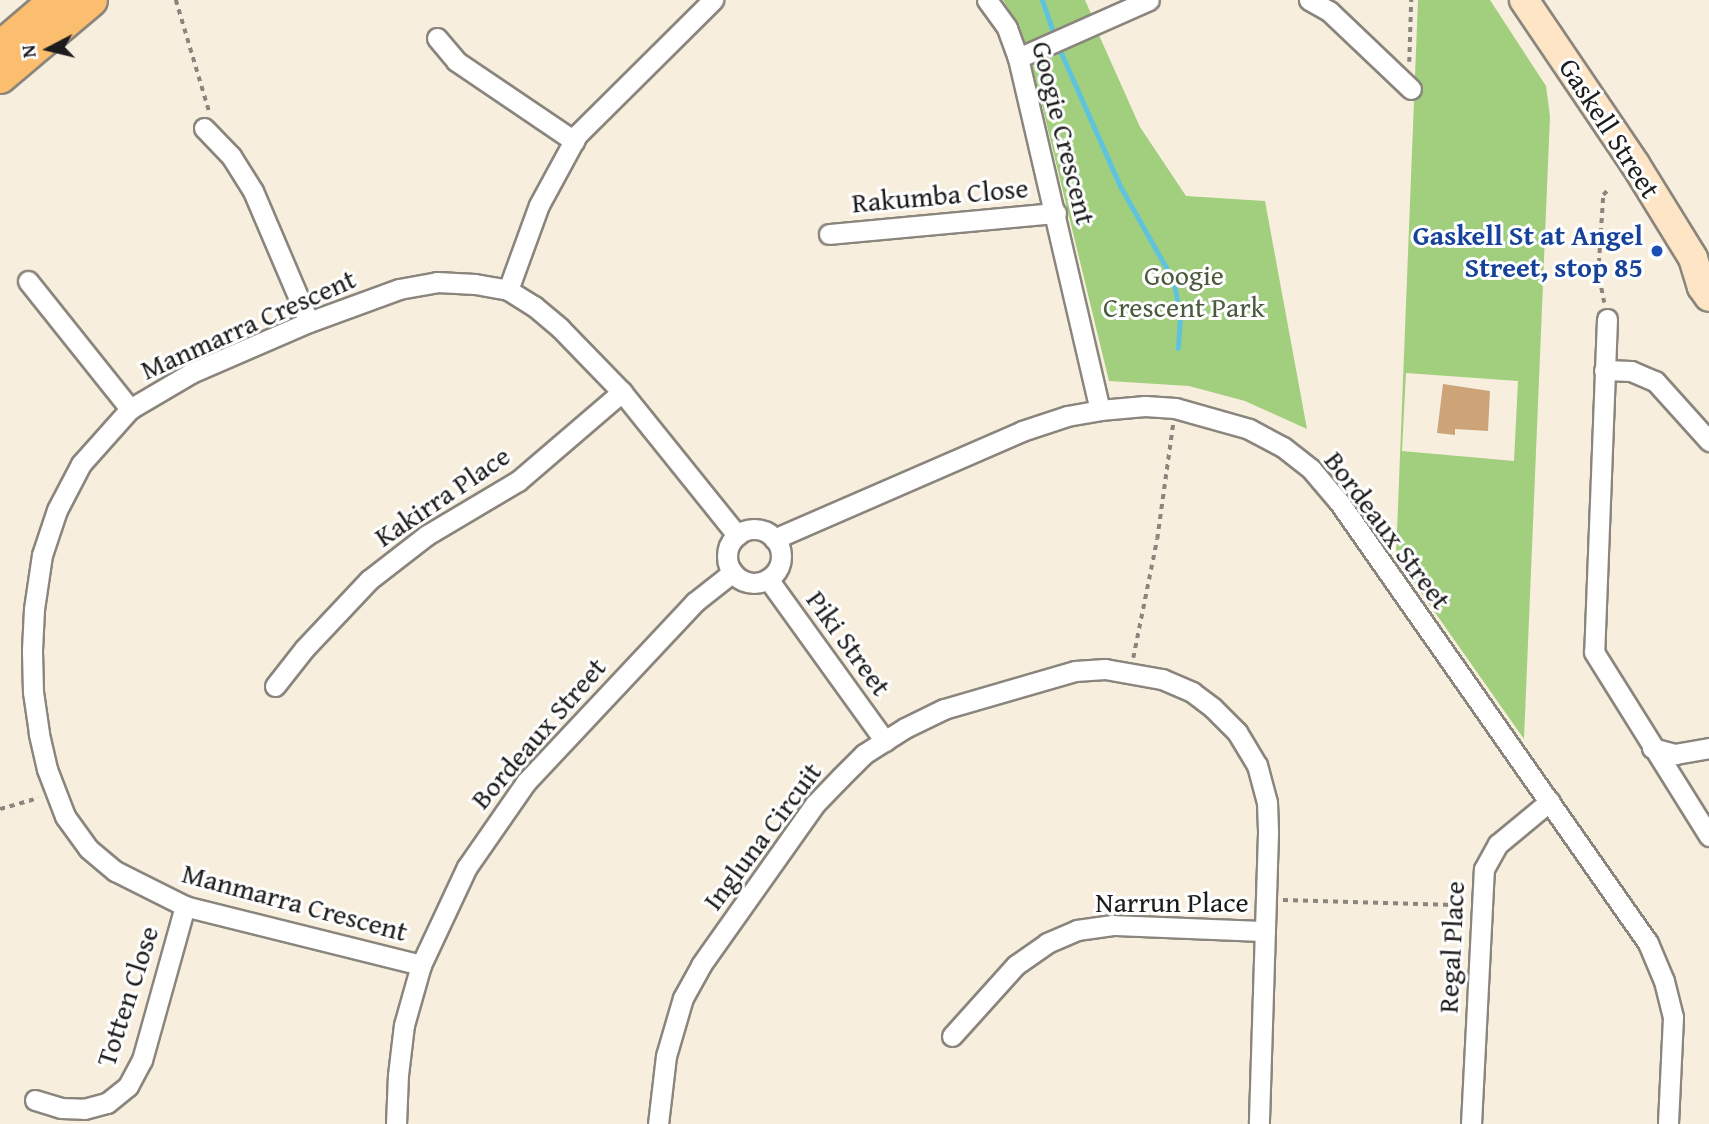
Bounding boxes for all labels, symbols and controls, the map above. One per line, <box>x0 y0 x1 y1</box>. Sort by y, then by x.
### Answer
north arrow <box>14 14 84 84</box>
street label: Googie Crescent <box>1025 38 1103 228</box>
text: N <box>13 44 43 60</box>
street label: Gaskell Street <box>1552 52 1668 204</box>
street label: Rakumba Close <box>850 171 1030 219</box>
place label: Gaskell St at Angel Street, stop 85 <box>1413 218 1643 284</box>
marker: Gaskell St at Angel Street, stop 85 <box>1649 243 1665 259</box>
park label: Googie Crescent Park <box>1103 258 1265 324</box>
street label: Manmarra Crescent <box>135 261 361 387</box>
street label: Kakirra Place <box>368 439 516 553</box>
street label: Bordeaux Street <box>1318 444 1458 616</box>
street label: Piki Street <box>800 584 898 702</box>
street label: Bordeaux Street <box>463 651 613 815</box>
street label: Ingluna Circuit <box>696 756 828 916</box>
street label: Manmarra Crescent <box>179 856 411 948</box>
street label: Regal Place <box>1431 880 1471 1014</box>
street label: Narrun Place <box>1095 885 1249 919</box>
street label: Totten Close <box>89 922 165 1070</box>

